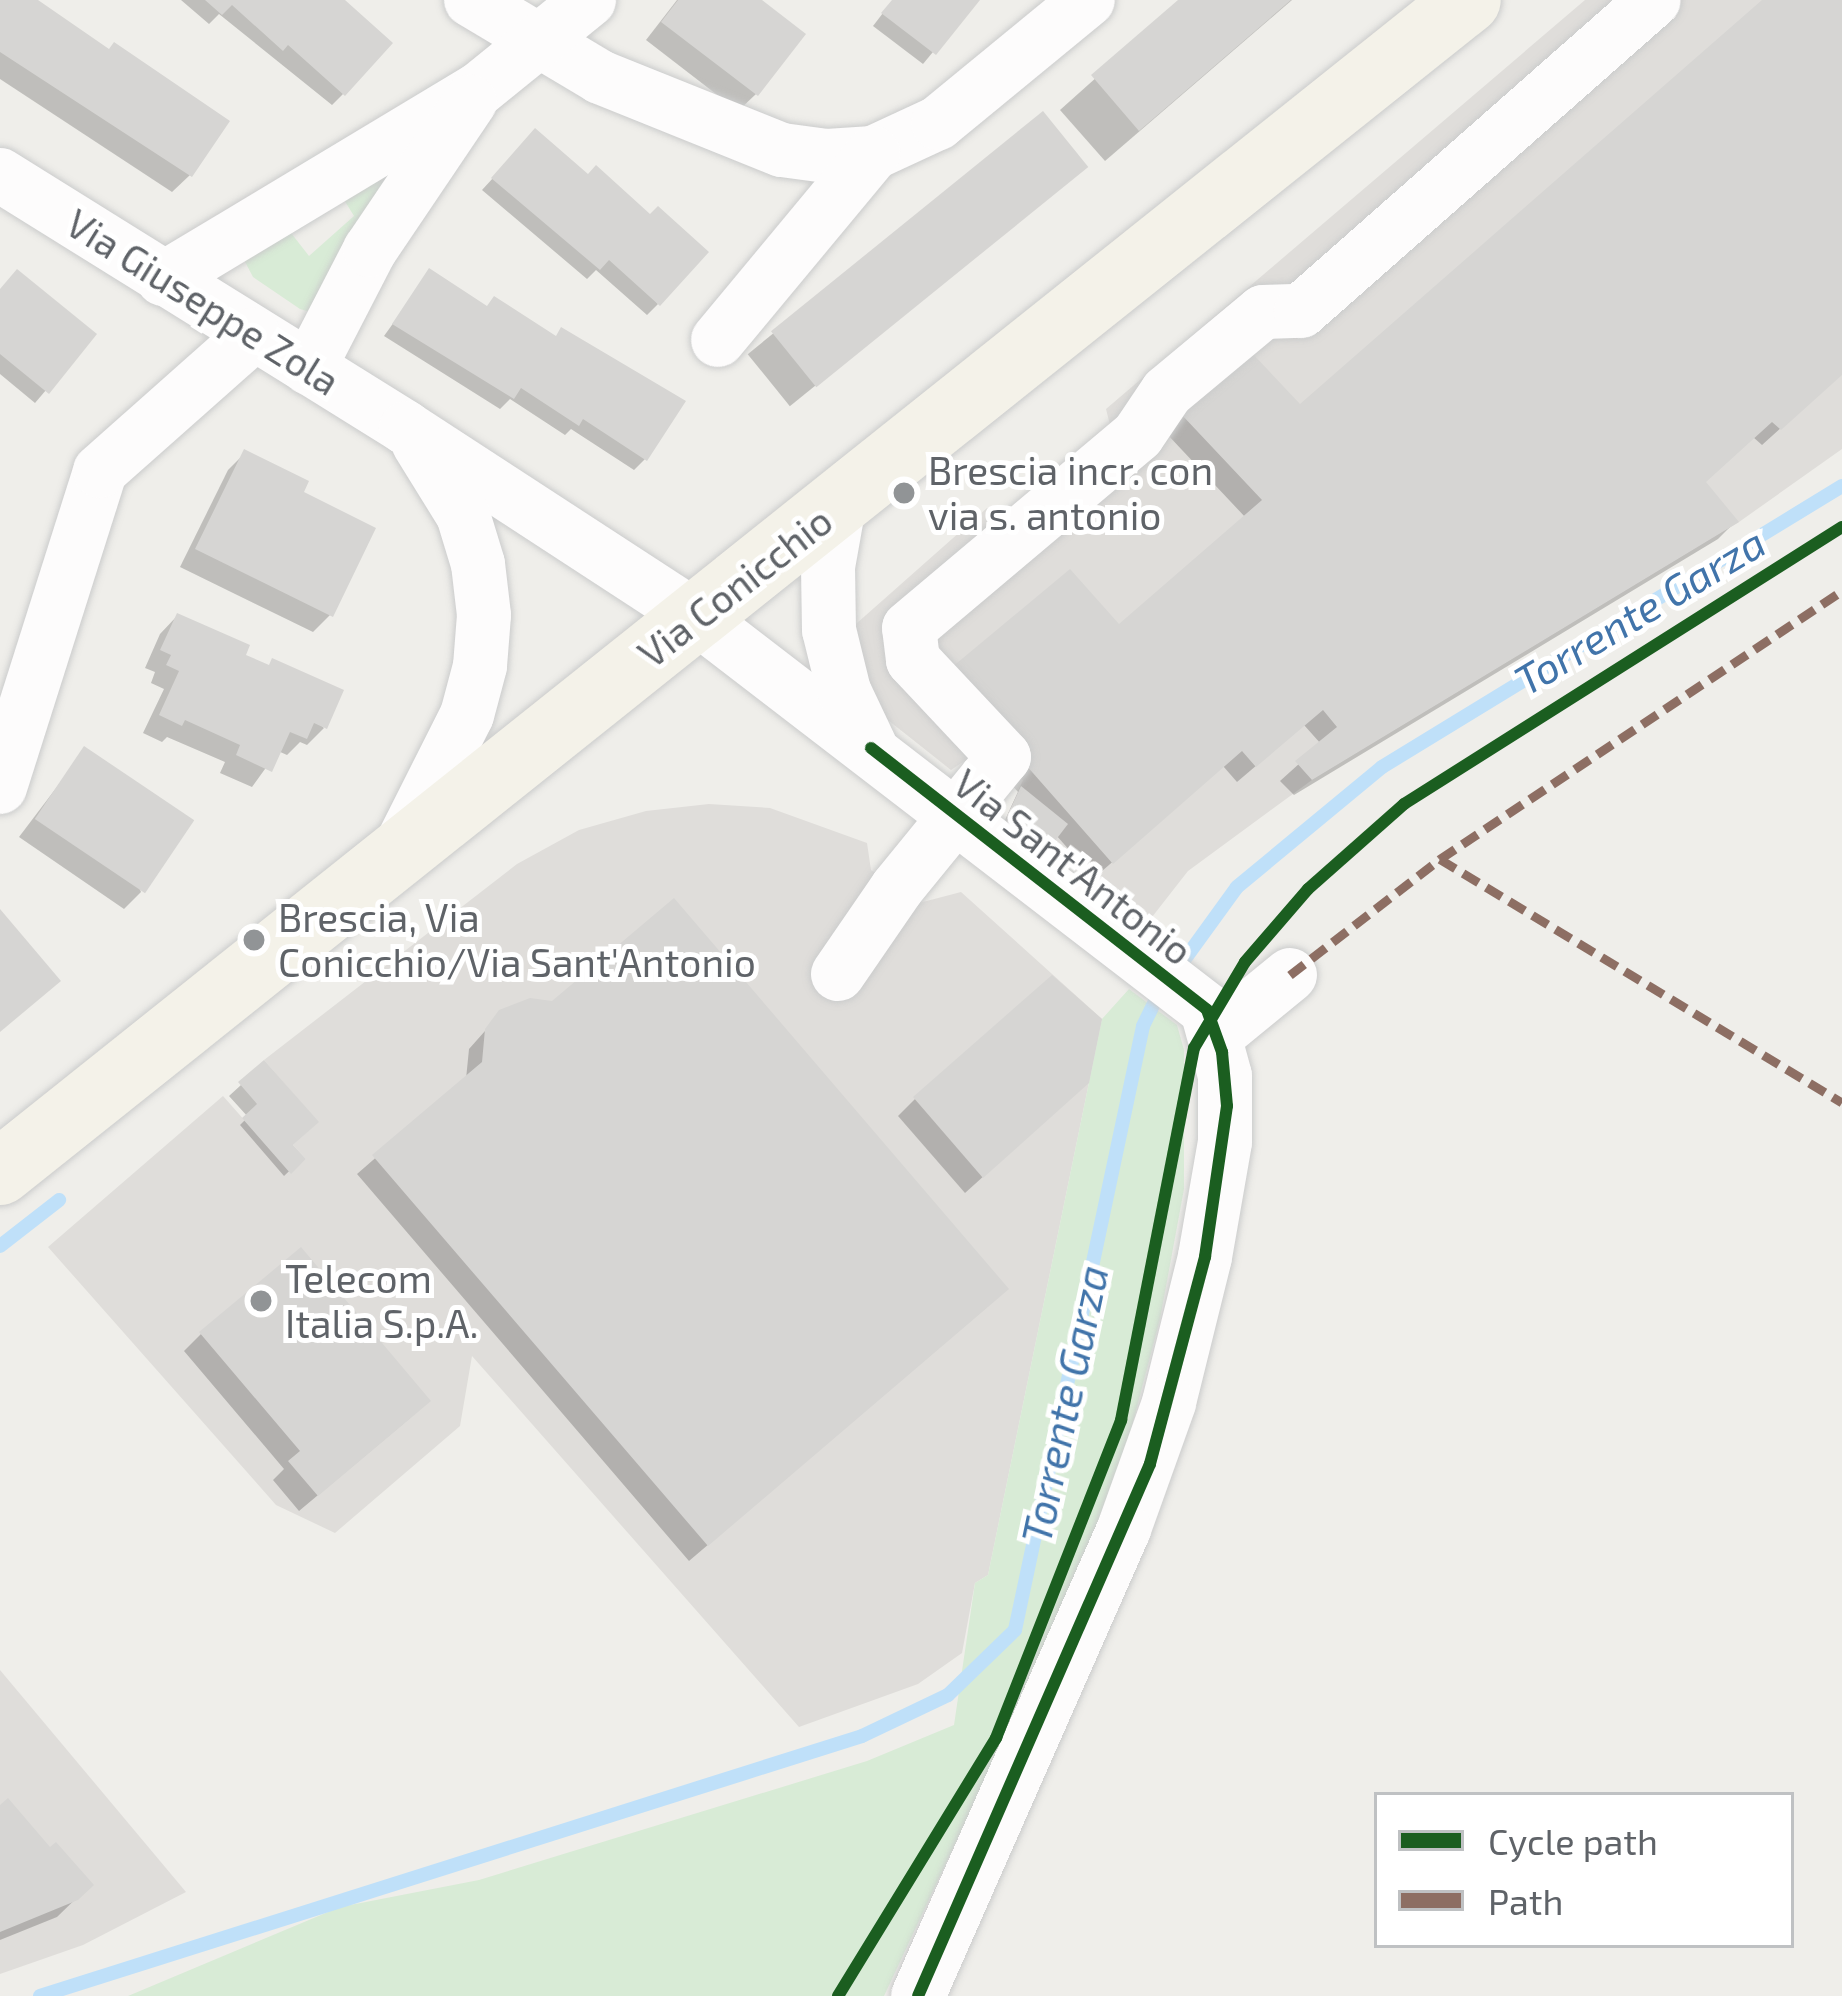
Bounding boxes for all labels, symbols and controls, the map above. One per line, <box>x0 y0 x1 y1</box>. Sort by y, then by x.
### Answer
street label: Via Giuseppe Zola <box>58 199 348 405</box>
place label: Brescia incr. con via s. antonio <box>928 448 1213 539</box>
marker: Brescia incr. con via s. antonio <box>891 480 917 506</box>
street label: Via Conicchio <box>629 497 841 677</box>
water label: Torrente Garza <box>1505 515 1773 705</box>
street label: Via Sant'Antonio <box>945 759 1201 975</box>
place label: Brescia, Via Conicchio/Via Sant'Antonio <box>278 895 756 986</box>
marker: Brescia, Via Conicchio/Via Sant'Antonio <box>241 927 267 953</box>
place label: Telecom Italia S.p.A. <box>285 1256 478 1347</box>
water label: Torrente Garza <box>1009 1260 1117 1548</box>
marker: Telecom Italia S.p.A. <box>248 1288 274 1314</box>
legend <box>1374 1792 1794 1948</box>
text: Cycle path <box>1488 1819 1658 1862</box>
text: Path <box>1488 1879 1564 1922</box>

